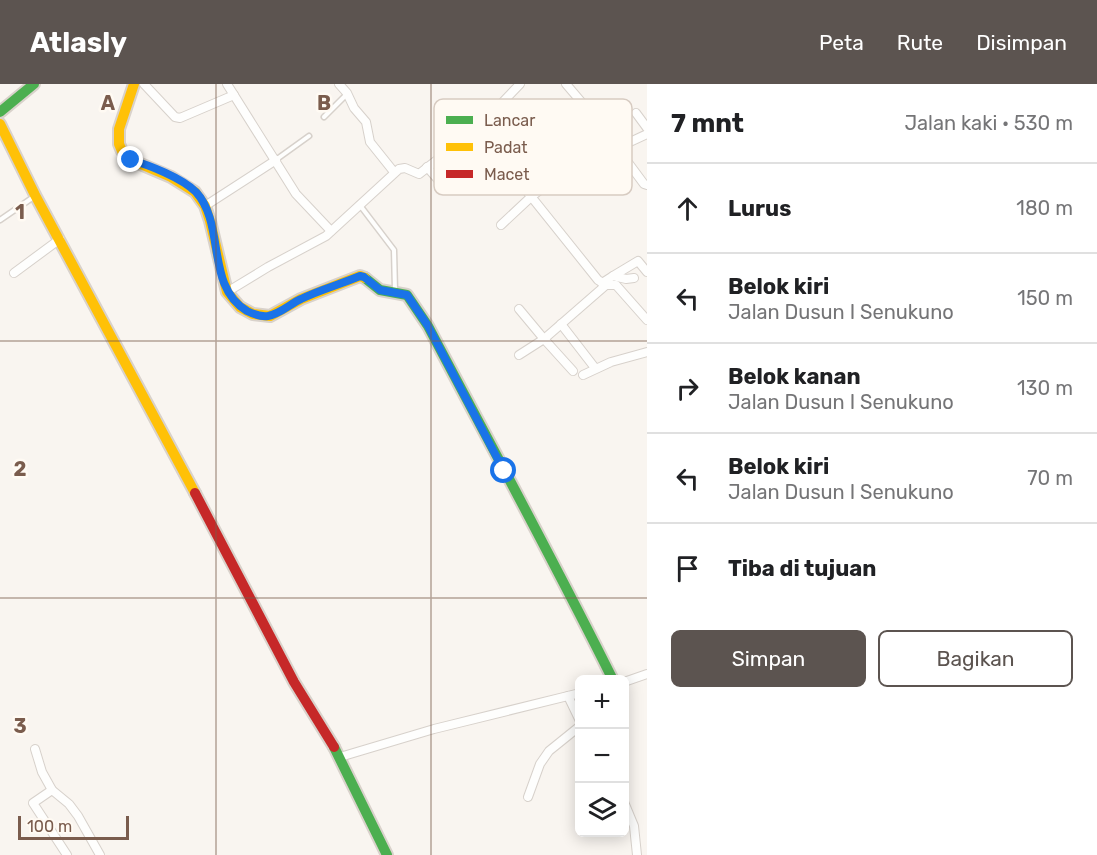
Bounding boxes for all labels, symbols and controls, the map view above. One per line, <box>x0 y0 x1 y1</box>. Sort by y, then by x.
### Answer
text: Atlasly <box>30 26 127 59</box>
text: Peta <box>819 30 864 55</box>
text: Rute <box>897 30 943 55</box>
text: Disimpan <box>976 30 1067 55</box>
text: A <box>101 91 116 115</box>
text: B <box>317 91 331 115</box>
legend <box>434 99 632 195</box>
text: 7 mnt <box>671 108 744 139</box>
text: Lancar <box>484 111 535 130</box>
text: Jalan kaki · 530 m <box>904 111 1073 135</box>
text: Padat <box>484 138 527 157</box>
route end <box>117 146 143 172</box>
text: Macet <box>484 165 530 184</box>
icon: ahead <box>671 192 704 225</box>
text: Lurus <box>728 195 791 222</box>
text: 180 m <box>1016 196 1073 220</box>
text: 1 <box>15 200 25 224</box>
text: Belok kiri <box>728 273 829 300</box>
icon: left <box>671 282 704 315</box>
text: 150 m <box>1017 286 1073 310</box>
text: Jalan Dusun I Senukuno <box>728 300 954 324</box>
text: Belok kanan <box>728 363 861 390</box>
icon: right <box>671 372 704 405</box>
text: 130 m <box>1017 376 1073 400</box>
text: Jalan Dusun I Senukuno <box>728 390 954 414</box>
text: Belok kiri <box>728 453 829 480</box>
text: 2 <box>14 457 27 481</box>
route start <box>490 457 516 483</box>
icon: left <box>671 462 704 495</box>
text: 70 m <box>1027 466 1073 490</box>
text: Jalan Dusun I Senukuno <box>728 480 954 504</box>
icon: arrive <box>671 552 704 585</box>
text: Tiba di tujuan <box>728 555 876 582</box>
button: Simpan <box>671 630 866 687</box>
button: Bagikan <box>878 630 1073 687</box>
map controls <box>575 675 629 837</box>
button: + <box>575 675 629 729</box>
text: 3 <box>13 714 27 738</box>
button: − <box>575 729 629 783</box>
button: layers <box>575 783 629 837</box>
scale bar <box>18 813 129 840</box>
text: 100 m <box>27 817 72 836</box>

